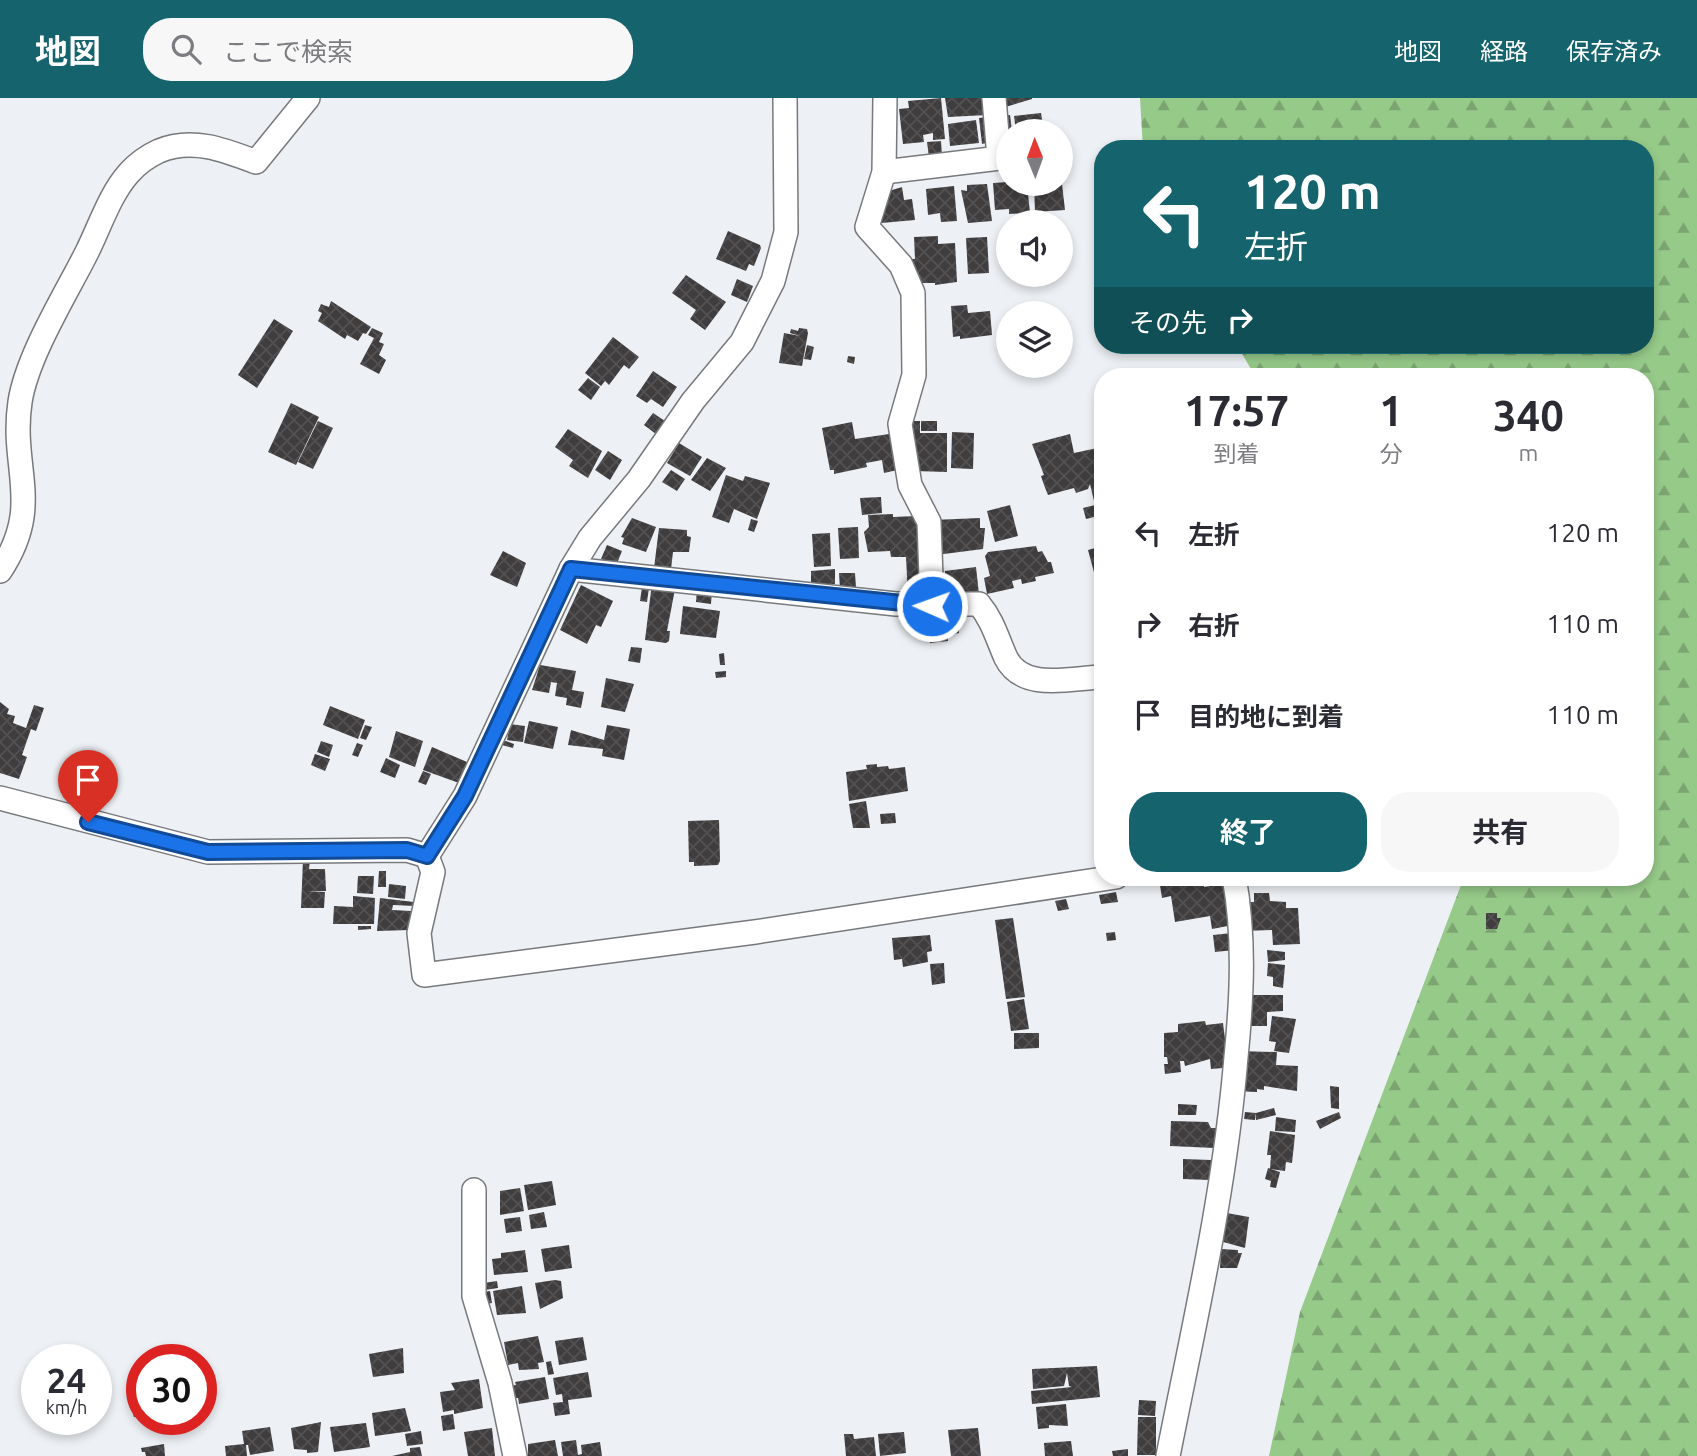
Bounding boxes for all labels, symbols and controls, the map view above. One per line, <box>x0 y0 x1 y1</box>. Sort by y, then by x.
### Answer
search box <box>143 18 633 81</box>
icon: search <box>167 30 205 68</box>
text: 地図 <box>35 32 101 69</box>
text: ここで検索 <box>223 37 353 66</box>
text: 地図 <box>1394 38 1442 65</box>
text: 経路 <box>1480 38 1528 65</box>
text: 保存済み <box>1566 38 1662 65</box>
north arrow <box>996 119 1073 196</box>
map controls <box>996 119 1073 378</box>
text: 120 m <box>1244 163 1381 218</box>
icon: left <box>1129 168 1220 259</box>
button: sound <box>996 210 1073 287</box>
text: 左折 <box>1244 228 1308 264</box>
button: layers <box>996 301 1073 378</box>
icon: right <box>1221 301 1259 339</box>
text: その先 <box>1129 308 1207 337</box>
text: 17:57 <box>1184 387 1289 434</box>
text: 1 <box>1379 387 1403 434</box>
text: 340 <box>1493 392 1564 439</box>
text: m <box>1519 440 1538 465</box>
text: 到着 <box>1214 441 1260 466</box>
text: 分 <box>1380 441 1403 466</box>
icon: left <box>1129 514 1167 552</box>
text: 120 m <box>1547 518 1619 547</box>
text: 左折 <box>1188 520 1240 549</box>
position arrow <box>895 569 969 643</box>
icon: right <box>1129 605 1167 643</box>
text: 110 m <box>1547 609 1619 638</box>
text: 右折 <box>1188 611 1240 640</box>
icon: arrive <box>1129 696 1167 734</box>
text: 110 m <box>1547 700 1619 729</box>
text: 目的地に到着 <box>1188 702 1344 731</box>
pin <box>58 750 118 822</box>
icon: arrive <box>69 761 107 799</box>
button: 終了 <box>1129 792 1367 872</box>
button: 共有 <box>1381 792 1619 872</box>
speed limit sign: 30 <box>126 1344 217 1435</box>
text: 24 <box>47 1360 86 1400</box>
text: km/h <box>46 1397 87 1417</box>

